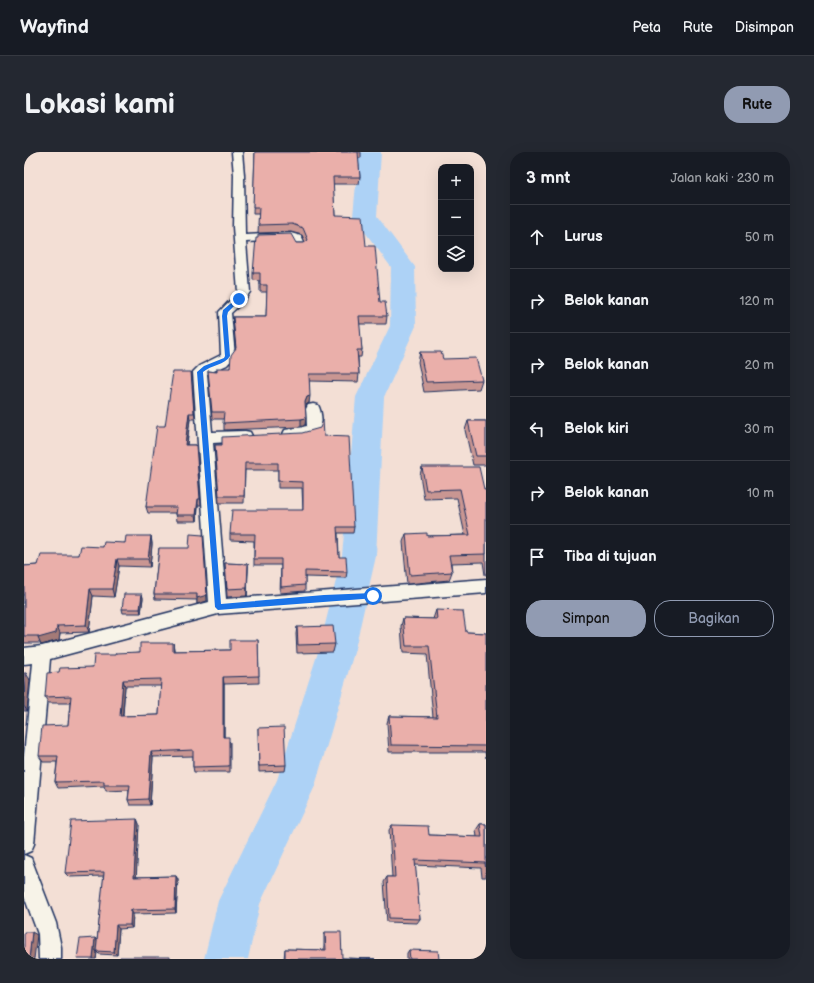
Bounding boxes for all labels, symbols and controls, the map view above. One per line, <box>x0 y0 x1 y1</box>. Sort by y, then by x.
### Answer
text: Wayfind <box>20 16 89 39</box>
text: Peta <box>632 19 661 36</box>
text: Rute <box>683 19 713 36</box>
text: Disimpan <box>735 19 794 36</box>
button: Rute <box>724 86 790 123</box>
text: Lokasi kami <box>24 88 175 121</box>
map controls <box>438 164 474 272</box>
button: + <box>438 164 474 200</box>
text: 3 mnt <box>526 168 570 188</box>
text: Jalan kaki · 230 m <box>670 170 774 186</box>
button: − <box>438 200 474 236</box>
icon: ahead <box>526 226 548 248</box>
text: Lurus <box>564 227 603 246</box>
text: 50 m <box>745 229 774 245</box>
button: layers <box>438 236 474 272</box>
route end <box>230 290 248 308</box>
icon: right <box>526 290 548 312</box>
text: Belok kanan <box>564 291 649 310</box>
text: 120 m <box>739 293 774 309</box>
icon: right <box>526 354 548 376</box>
text: Belok kanan <box>564 355 649 374</box>
text: 20 m <box>744 357 774 373</box>
icon: left <box>526 418 548 440</box>
text: Belok kiri <box>564 419 629 438</box>
text: 30 m <box>744 421 774 437</box>
icon: right <box>526 482 548 504</box>
text: Belok kanan <box>564 483 649 502</box>
text: 10 m <box>747 485 774 501</box>
icon: arrive <box>526 546 548 568</box>
text: Tiba di tujuan <box>564 547 657 566</box>
route start <box>364 587 382 605</box>
button: Simpan <box>526 600 646 637</box>
button: Bagikan <box>654 600 774 637</box>

